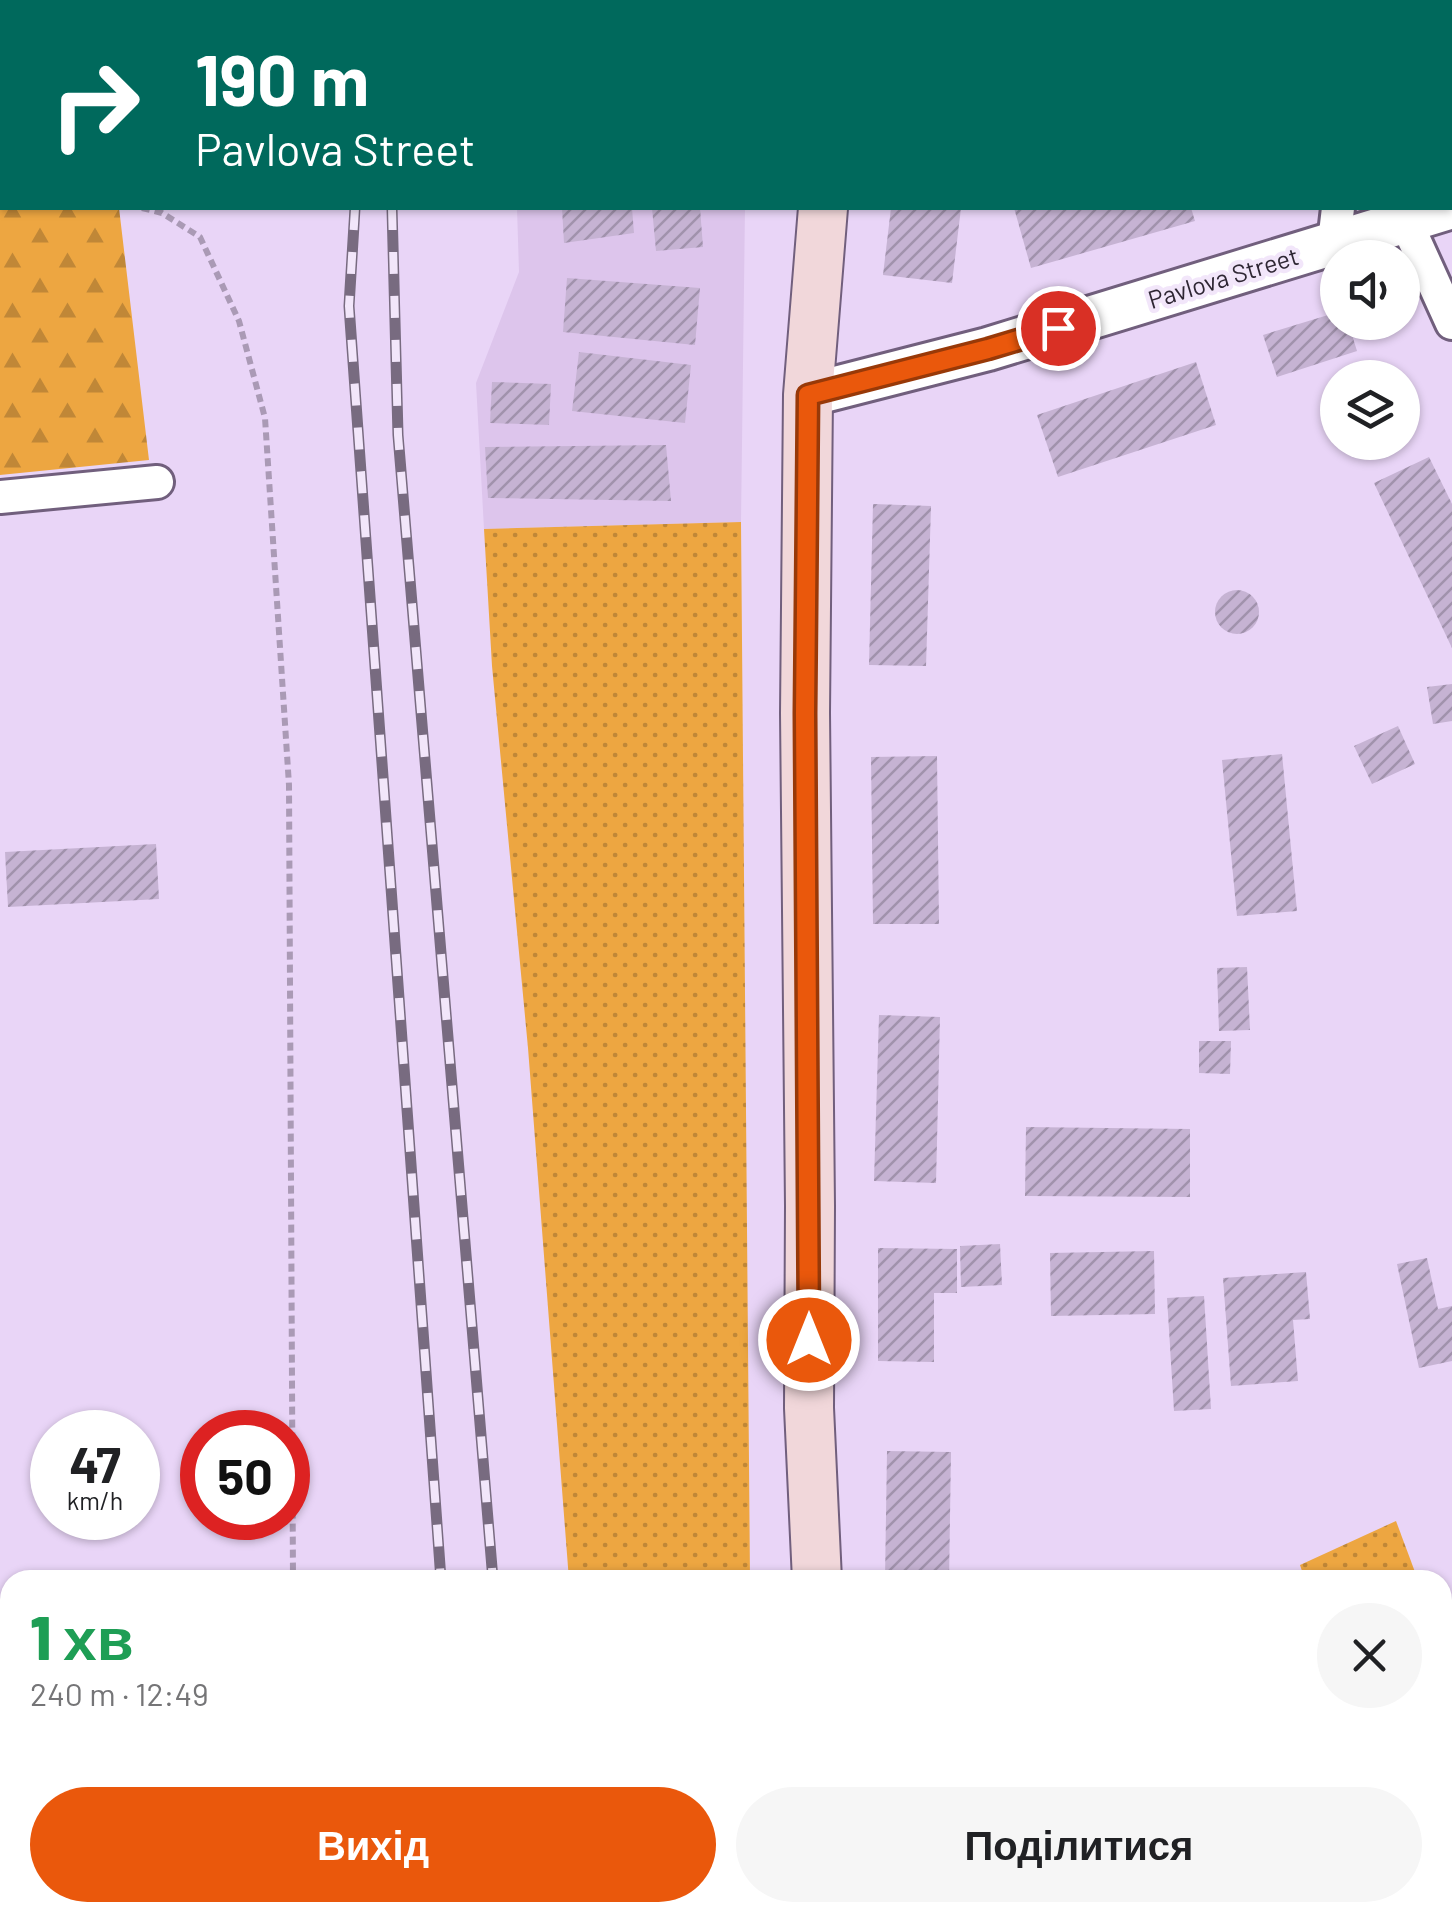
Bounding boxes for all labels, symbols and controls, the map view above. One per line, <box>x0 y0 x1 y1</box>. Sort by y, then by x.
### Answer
text: 190 m <box>195 36 369 120</box>
icon: right <box>30 40 160 170</box>
text: Pavlova Street <box>195 121 475 175</box>
street label: Pavlova Street <box>1144 240 1302 314</box>
map controls <box>1320 240 1420 460</box>
button: sound <box>1320 240 1420 340</box>
pin <box>1016 286 1101 371</box>
icon: arrive <box>1031 301 1086 356</box>
button: layers <box>1320 360 1420 460</box>
position arrow <box>757 1288 861 1392</box>
speed limit sign: 50 <box>180 1410 310 1540</box>
text: 47 <box>69 1433 121 1493</box>
text: km/h <box>67 1485 123 1515</box>
text: 1 хв <box>30 1600 134 1672</box>
button: close <box>1317 1603 1422 1708</box>
text: 240 m · 12:49 <box>30 1674 209 1712</box>
button: Вихід <box>30 1787 716 1902</box>
button: Поділитися <box>736 1787 1422 1902</box>

